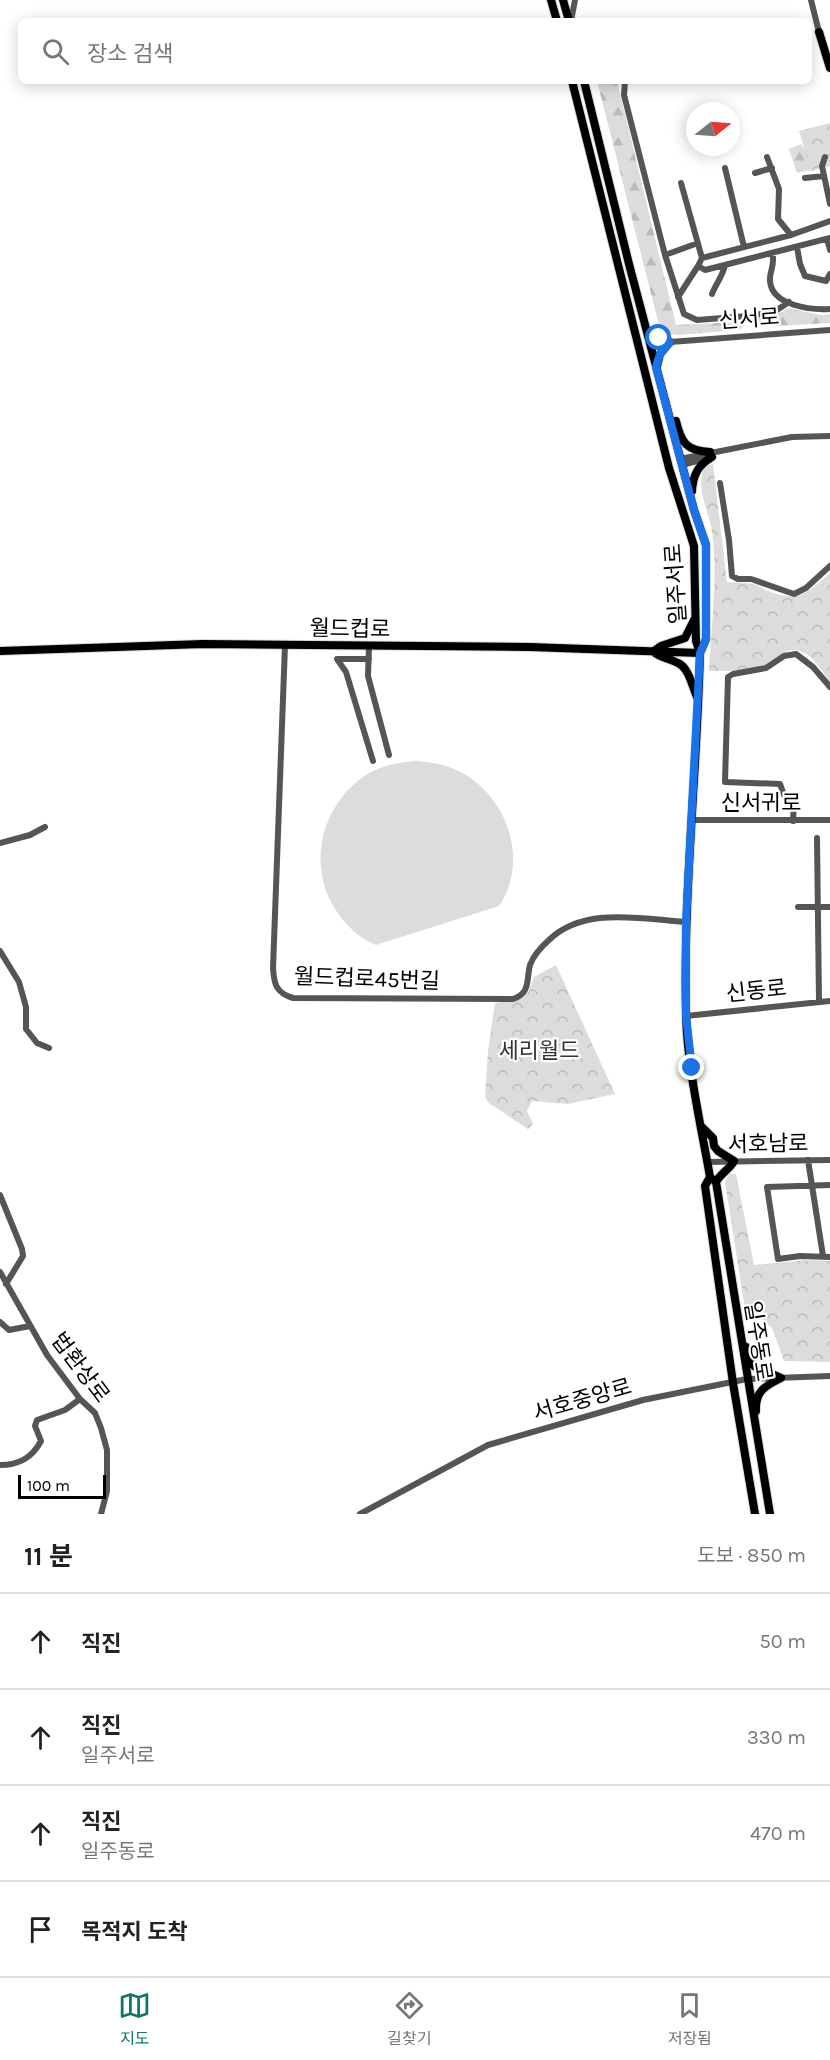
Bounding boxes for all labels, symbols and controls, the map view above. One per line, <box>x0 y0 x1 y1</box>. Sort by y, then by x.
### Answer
search box <box>18 18 812 84</box>
icon: search <box>39 35 72 68</box>
text: 장소 검색 <box>87 41 173 67</box>
north arrow <box>686 102 740 156</box>
street label: 신서로 <box>718 304 780 334</box>
route start <box>645 324 671 350</box>
street label: 일주서로 <box>660 543 692 625</box>
street label: 월드컵로 <box>309 615 391 643</box>
street label: 신서귀로 <box>721 790 801 816</box>
street label: 월드컵로45번길 <box>293 963 440 995</box>
street label: 신동로 <box>725 975 788 1007</box>
park label: 세리월드 <box>499 1038 579 1064</box>
route end <box>678 1054 704 1080</box>
street label: 서호남로 <box>727 1130 809 1158</box>
street label: 일주동로 <box>739 1299 777 1383</box>
street label: 법환상로 <box>45 1327 115 1408</box>
street label: 서호중앙로 <box>530 1374 635 1426</box>
scale bar <box>18 1472 106 1500</box>
text: 100 m <box>27 1476 70 1495</box>
text: 11 분 <box>24 1541 73 1572</box>
text: 도보 · 850 m <box>697 1544 806 1567</box>
icon: ahead <box>24 1625 57 1658</box>
text: 50 m <box>759 1630 806 1653</box>
text: 직진 <box>81 1631 121 1657</box>
text: 직진 <box>81 1713 121 1739</box>
icon: ahead <box>24 1721 57 1754</box>
text: 330 m <box>747 1726 806 1749</box>
text: 일주서로 <box>81 1744 155 1767</box>
text: 직진 <box>81 1809 121 1835</box>
icon: ahead <box>24 1817 57 1850</box>
text: 470 m <box>750 1822 806 1845</box>
text: 일주동로 <box>81 1840 155 1863</box>
icon: arrive <box>24 1913 57 1946</box>
text: 목적지 도착 <box>81 1919 188 1945</box>
tab: 지도 <box>118 1989 151 2049</box>
tab: 길찾기 <box>387 1989 432 2049</box>
tab: 저장됨 <box>668 1989 712 2049</box>

